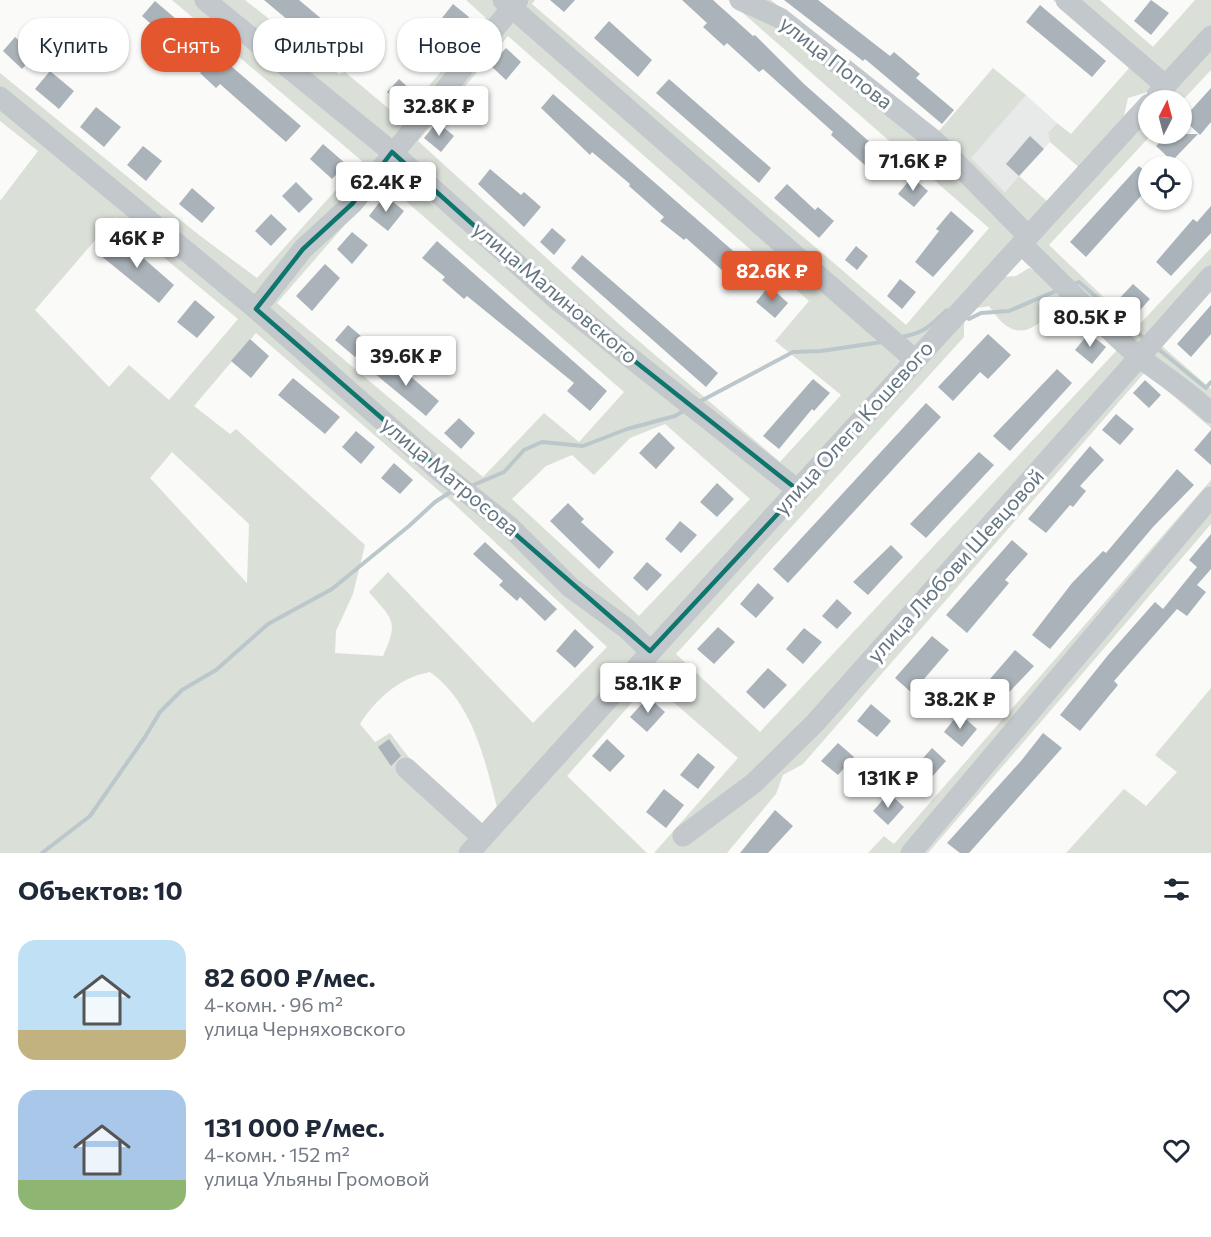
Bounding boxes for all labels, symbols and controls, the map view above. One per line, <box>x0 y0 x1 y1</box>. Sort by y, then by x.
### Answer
street label: улица Попова <box>776 10 898 114</box>
chip: Купить <box>18 18 129 72</box>
chip: Снять <box>141 18 241 72</box>
chip: Фильтры <box>253 18 385 72</box>
chip: Новое <box>397 18 502 72</box>
pin: 32.8K ₽ <box>384 86 494 137</box>
north arrow <box>1138 90 1192 144</box>
map controls <box>1138 90 1192 210</box>
text: 32.8K ₽ <box>403 93 475 117</box>
pin: 71.6K ₽ <box>858 141 968 192</box>
text: 71.6K ₽ <box>879 148 947 172</box>
button: locate <box>1138 156 1192 210</box>
pin: 62.4K ₽ <box>331 162 441 213</box>
text: 62.4K ₽ <box>350 169 422 193</box>
street label: улица Малиновского <box>469 216 643 368</box>
pin: 46K ₽ <box>95 218 179 269</box>
text: 46K ₽ <box>109 225 165 249</box>
pin: 82.6K ₽ <box>717 251 827 302</box>
text: 82.6K ₽ <box>736 258 808 282</box>
pin: 80.5K ₽ <box>1035 297 1145 348</box>
text: 80.5K ₽ <box>1053 304 1127 328</box>
street label: улица Олега Кошевого <box>768 335 938 519</box>
pin: 39.6K ₽ <box>351 336 461 387</box>
text: 39.6K ₽ <box>370 343 442 367</box>
street label: улица Матросова <box>377 411 525 541</box>
street label: улица Любови Шевцовой <box>861 463 1048 667</box>
pin: 58.1K ₽ <box>593 663 703 714</box>
text: 58.1K ₽ <box>614 670 682 694</box>
pin: 38.2K ₽ <box>905 679 1015 730</box>
text: 38.2K ₽ <box>924 686 996 710</box>
pin: 131K ₽ <box>839 758 937 809</box>
text: 131K ₽ <box>858 765 918 789</box>
icon: filters <box>1160 873 1193 906</box>
text: Объектов: 10 <box>18 874 183 905</box>
text: 82 600 ₽/мес. <box>204 961 376 992</box>
icon: home <box>66 964 138 1036</box>
icon: heart <box>1160 984 1193 1017</box>
text: 4-комн. · 96 m² <box>204 992 343 1016</box>
text: улица Черняховского <box>204 1016 406 1040</box>
text: 131 000 ₽/мес. <box>204 1111 385 1142</box>
icon: home <box>66 1114 138 1186</box>
icon: heart <box>1160 1134 1193 1167</box>
text: 4-комн. · 152 m² <box>204 1142 350 1166</box>
text: улица Ульяны Громовой <box>204 1166 430 1190</box>

